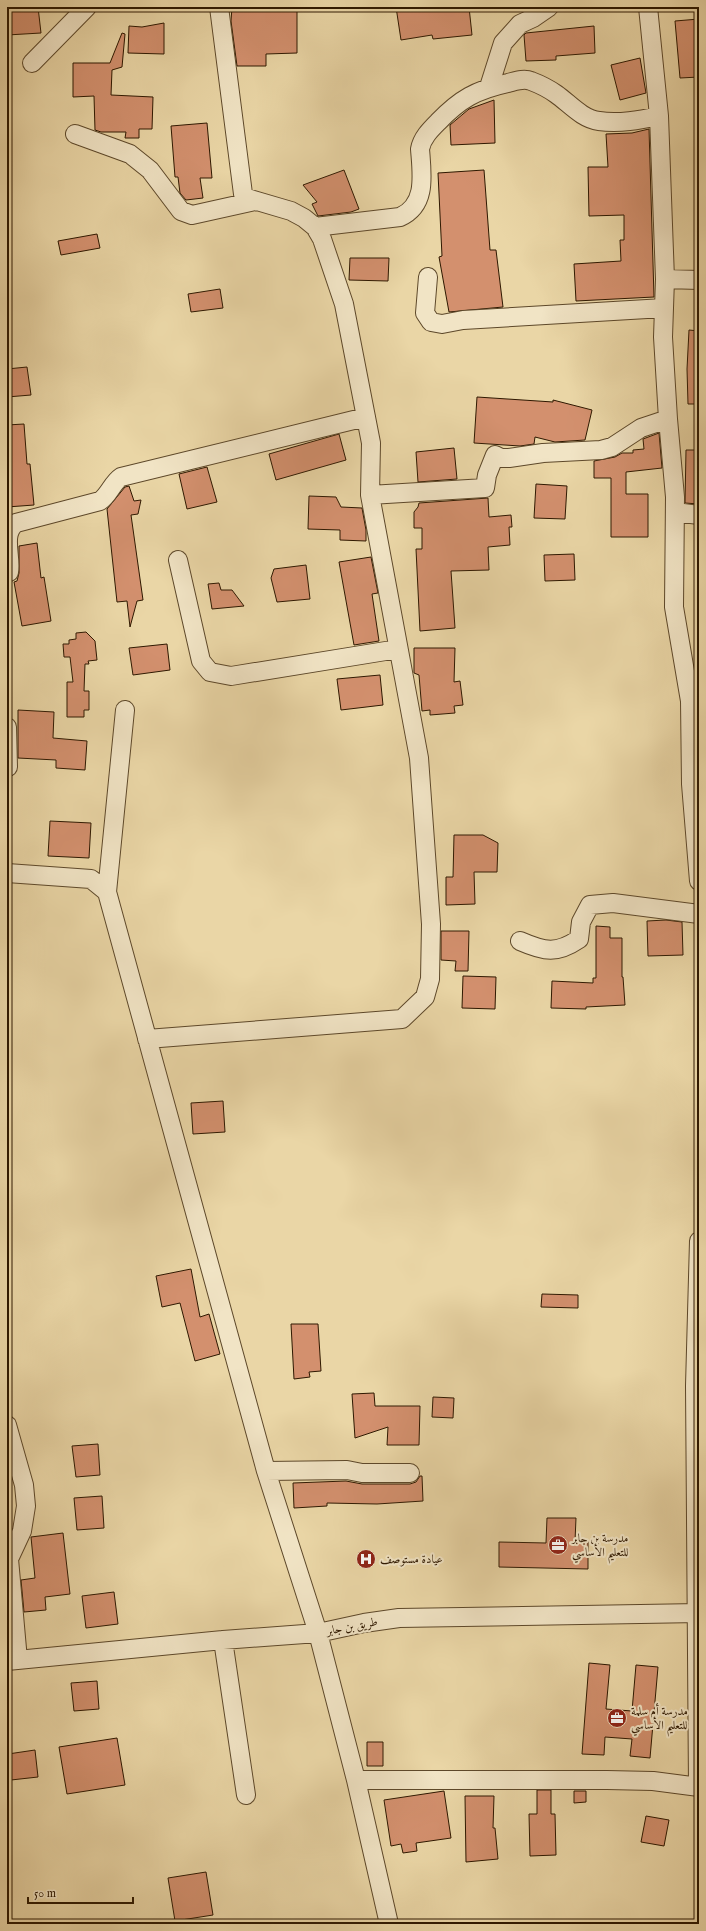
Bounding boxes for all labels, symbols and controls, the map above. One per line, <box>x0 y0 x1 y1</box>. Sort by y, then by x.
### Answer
place label: مدرسة بن جابر للتعليم الأساسي <box>570 1531 628 1564</box>
office icon: مدرسة بن جابر للتعليم الأساسي <box>547 1534 569 1556</box>
hospital icon: عيادة مستوصف <box>355 1548 377 1570</box>
place label: عيادة مستوصف <box>380 1552 443 1567</box>
street label: طريق بن جابر <box>323 1614 379 1639</box>
place label: مدرسة أم سلمة للتعليم الأساسي <box>631 1703 688 1737</box>
office icon: مدرسة أم سلمة للتعليم الأساسي <box>606 1707 628 1729</box>
scale bar <box>28 1879 133 1905</box>
text: 50 m <box>34 1886 56 1901</box>

